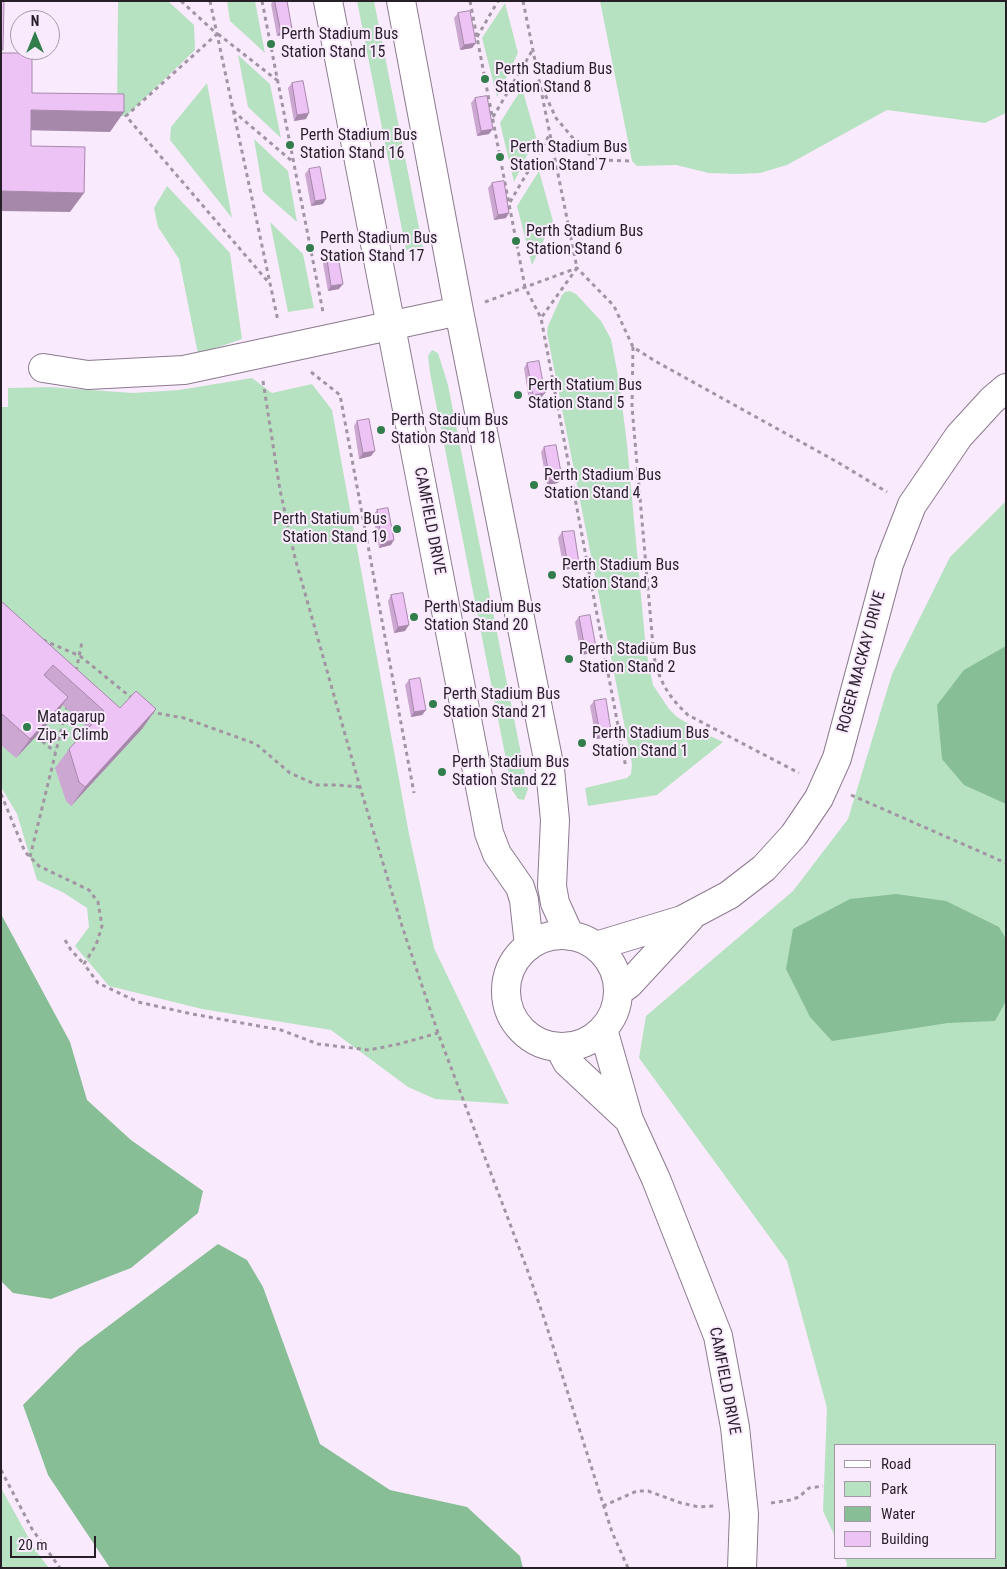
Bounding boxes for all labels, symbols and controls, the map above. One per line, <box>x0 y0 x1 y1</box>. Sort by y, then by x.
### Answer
north arrow <box>10 10 60 60</box>
text: N <box>31 13 39 29</box>
place label: Perth Stadium Bus Station Stand 15 <box>281 25 398 63</box>
marker: Perth Stadium Bus Station Stand 15 <box>265 38 277 50</box>
place label: Perth Stadium Bus Station Stand 8 <box>495 60 612 98</box>
marker: Perth Stadium Bus Station Stand 8 <box>479 73 491 85</box>
place label: Perth Stadium Bus Station Stand 16 <box>300 126 417 164</box>
place label: Perth Stadium Bus Station Stand 7 <box>510 138 627 176</box>
marker: Perth Stadium Bus Station Stand 16 <box>284 139 296 151</box>
marker: Perth Stadium Bus Station Stand 7 <box>494 151 506 163</box>
place label: Perth Stadium Bus Station Stand 6 <box>526 222 643 260</box>
place label: Perth Stadium Bus Station Stand 17 <box>320 229 437 267</box>
marker: Perth Stadium Bus Station Stand 6 <box>510 235 522 247</box>
marker: Perth Stadium Bus Station Stand 17 <box>304 242 316 254</box>
place label: Perth Statium Bus Station Stand 5 <box>528 376 642 414</box>
marker: Perth Statium Bus Station Stand 5 <box>512 389 524 401</box>
place label: Perth Stadium Bus Station Stand 18 <box>391 411 508 449</box>
marker: Perth Stadium Bus Station Stand 18 <box>375 424 387 436</box>
street label: CAMFIELD DRIVE <box>409 466 449 576</box>
place label: Perth Stadium Bus Station Stand 4 <box>544 466 661 504</box>
marker: Perth Stadium Bus Station Stand 4 <box>528 479 540 491</box>
place label: Perth Statium Bus Station Stand 19 <box>273 510 387 548</box>
marker: Perth Statium Bus Station Stand 19 <box>391 523 403 535</box>
place label: Perth Stadium Bus Station Stand 3 <box>562 556 679 594</box>
marker: Perth Stadium Bus Station Stand 3 <box>546 569 558 581</box>
street label: ROGER MACKAY DRIVE <box>834 589 890 735</box>
place label: Perth Stadium Bus Station Stand 20 <box>424 598 541 636</box>
marker: Perth Stadium Bus Station Stand 20 <box>408 611 420 623</box>
place label: Perth Stadium Bus Station Stand 2 <box>579 640 696 678</box>
marker: Perth Stadium Bus Station Stand 2 <box>563 653 575 665</box>
place label: Perth Stadium Bus Station Stand 21 <box>443 685 560 723</box>
marker: Perth Stadium Bus Station Stand 21 <box>427 698 439 710</box>
place label: Matagarup Zip + Climb <box>37 708 109 746</box>
marker: Matagarup Zip + Climb <box>21 721 33 733</box>
place label: Perth Stadium Bus Station Stand 1 <box>592 724 709 762</box>
marker: Perth Stadium Bus Station Stand 1 <box>576 737 588 749</box>
place label: Perth Stadium Bus Station Stand 22 <box>452 753 569 791</box>
marker: Perth Stadium Bus Station Stand 22 <box>436 766 448 778</box>
street label: CAMFIELD DRIVE <box>704 1326 744 1436</box>
legend <box>834 1444 997 1559</box>
text: Road <box>881 1455 911 1473</box>
text: Park <box>881 1480 908 1498</box>
text: Water <box>881 1505 915 1523</box>
scale bar <box>12 1526 99 1558</box>
text: Building <box>881 1530 929 1548</box>
text: 20 m <box>18 1536 48 1554</box>

